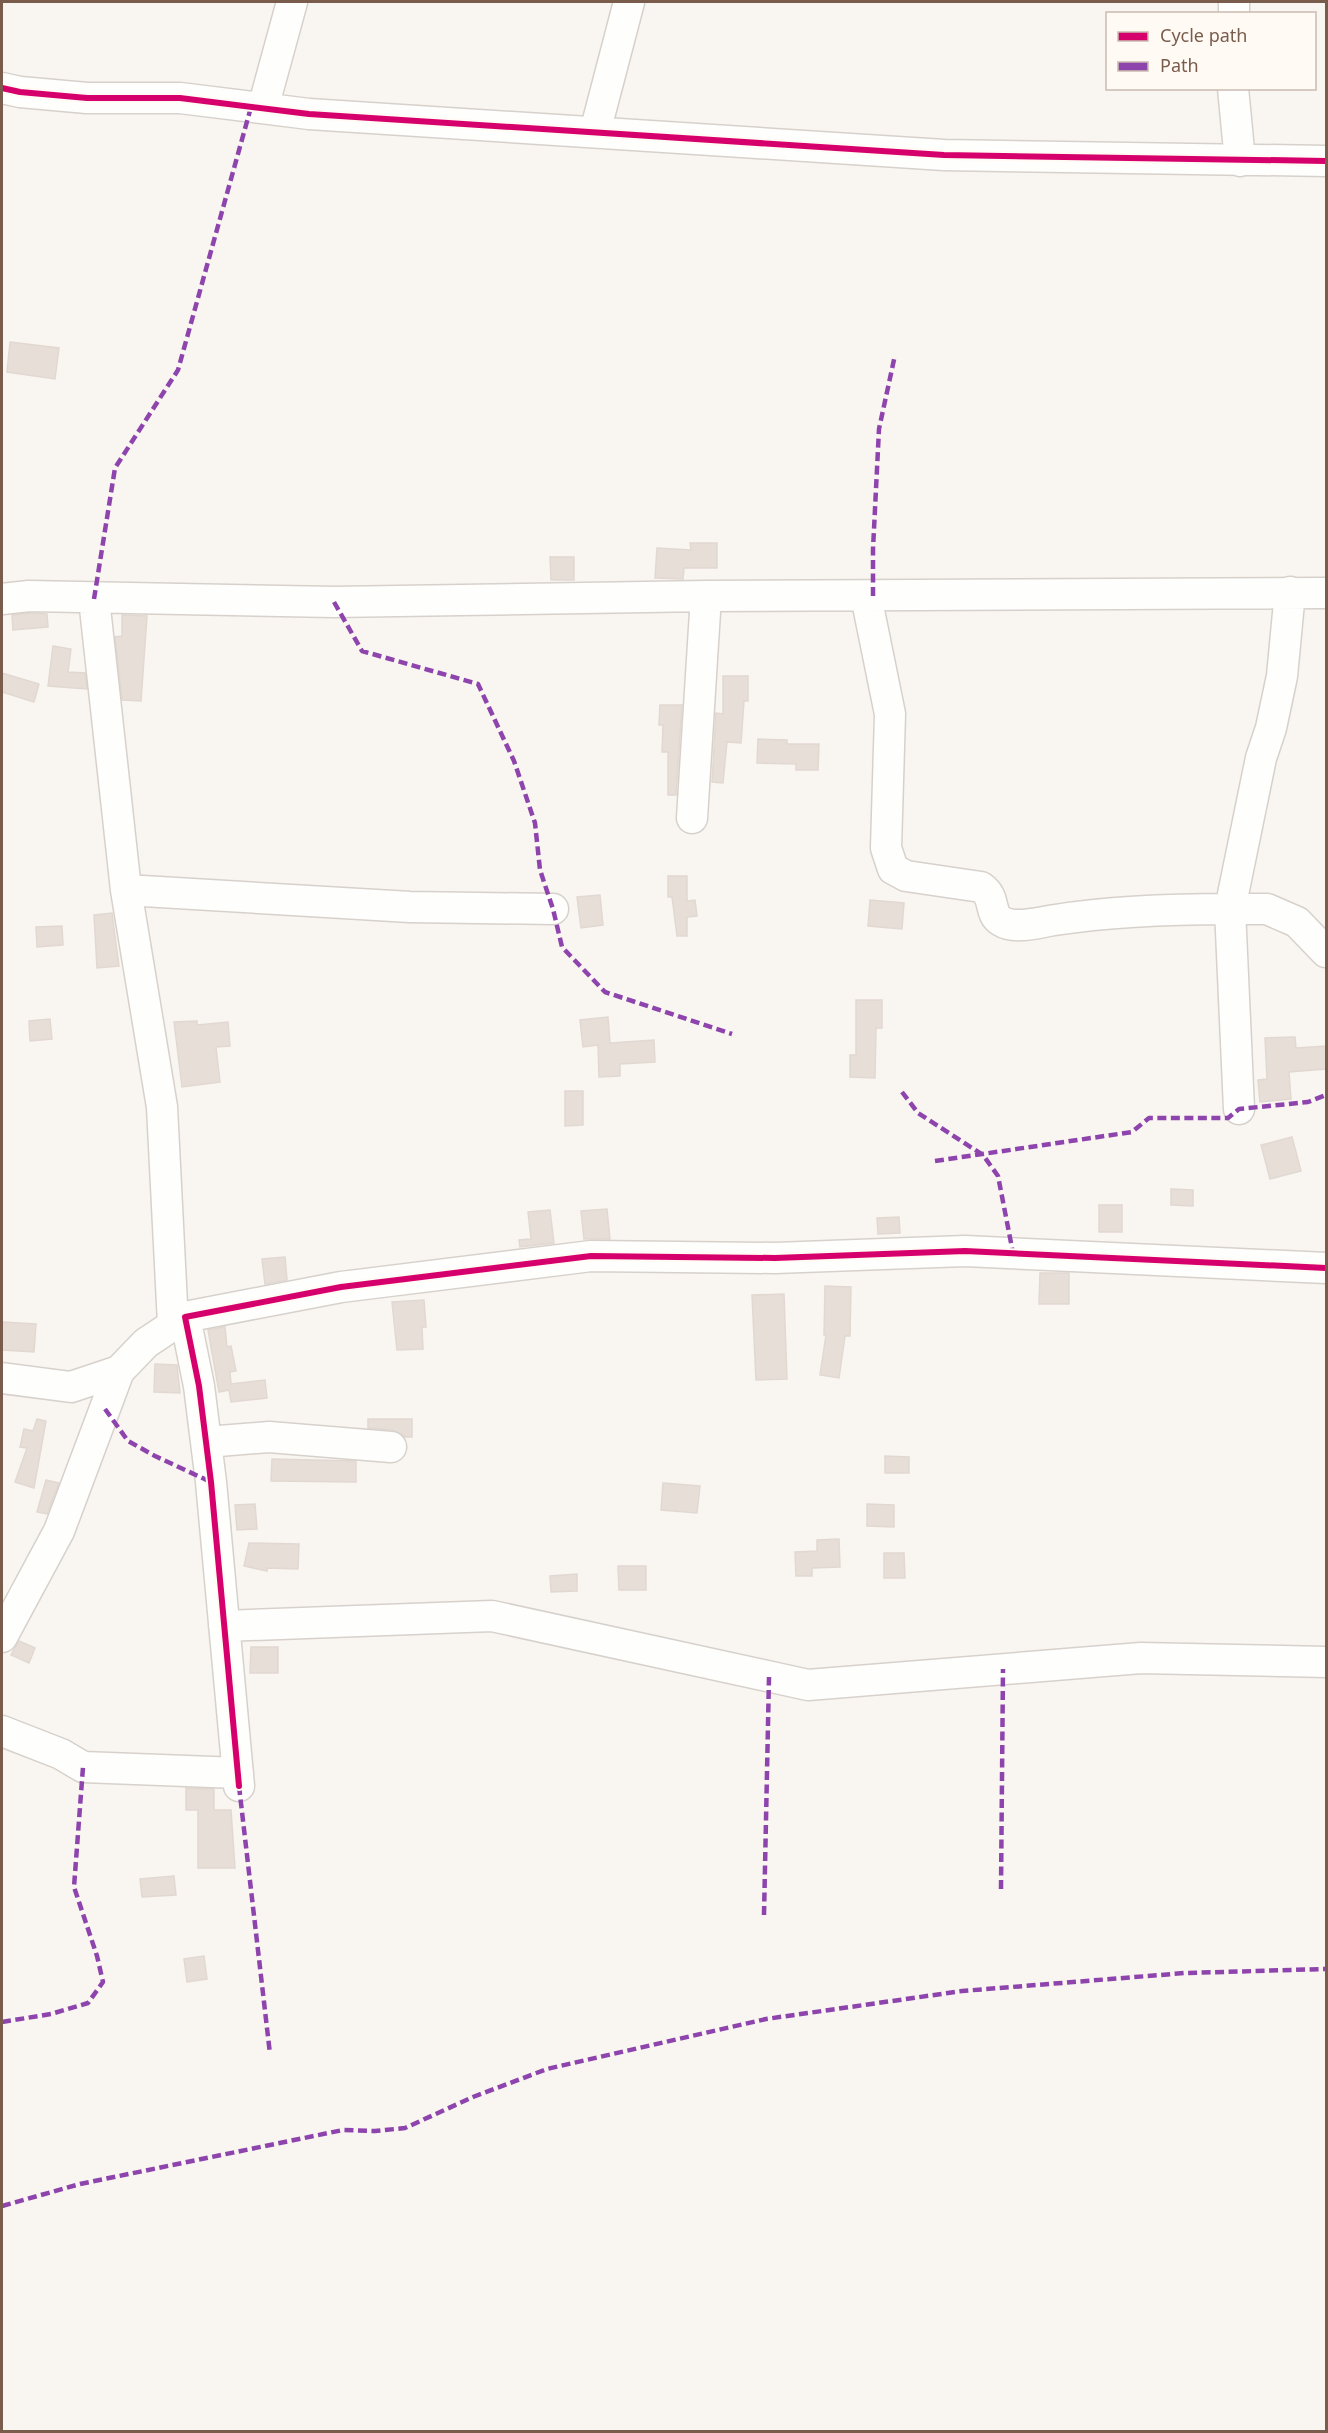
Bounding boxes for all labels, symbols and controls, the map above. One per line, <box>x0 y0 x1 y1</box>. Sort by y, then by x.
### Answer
legend <box>1106 12 1316 90</box>
text: Cycle path <box>1160 23 1247 47</box>
text: Path <box>1160 53 1199 77</box>

